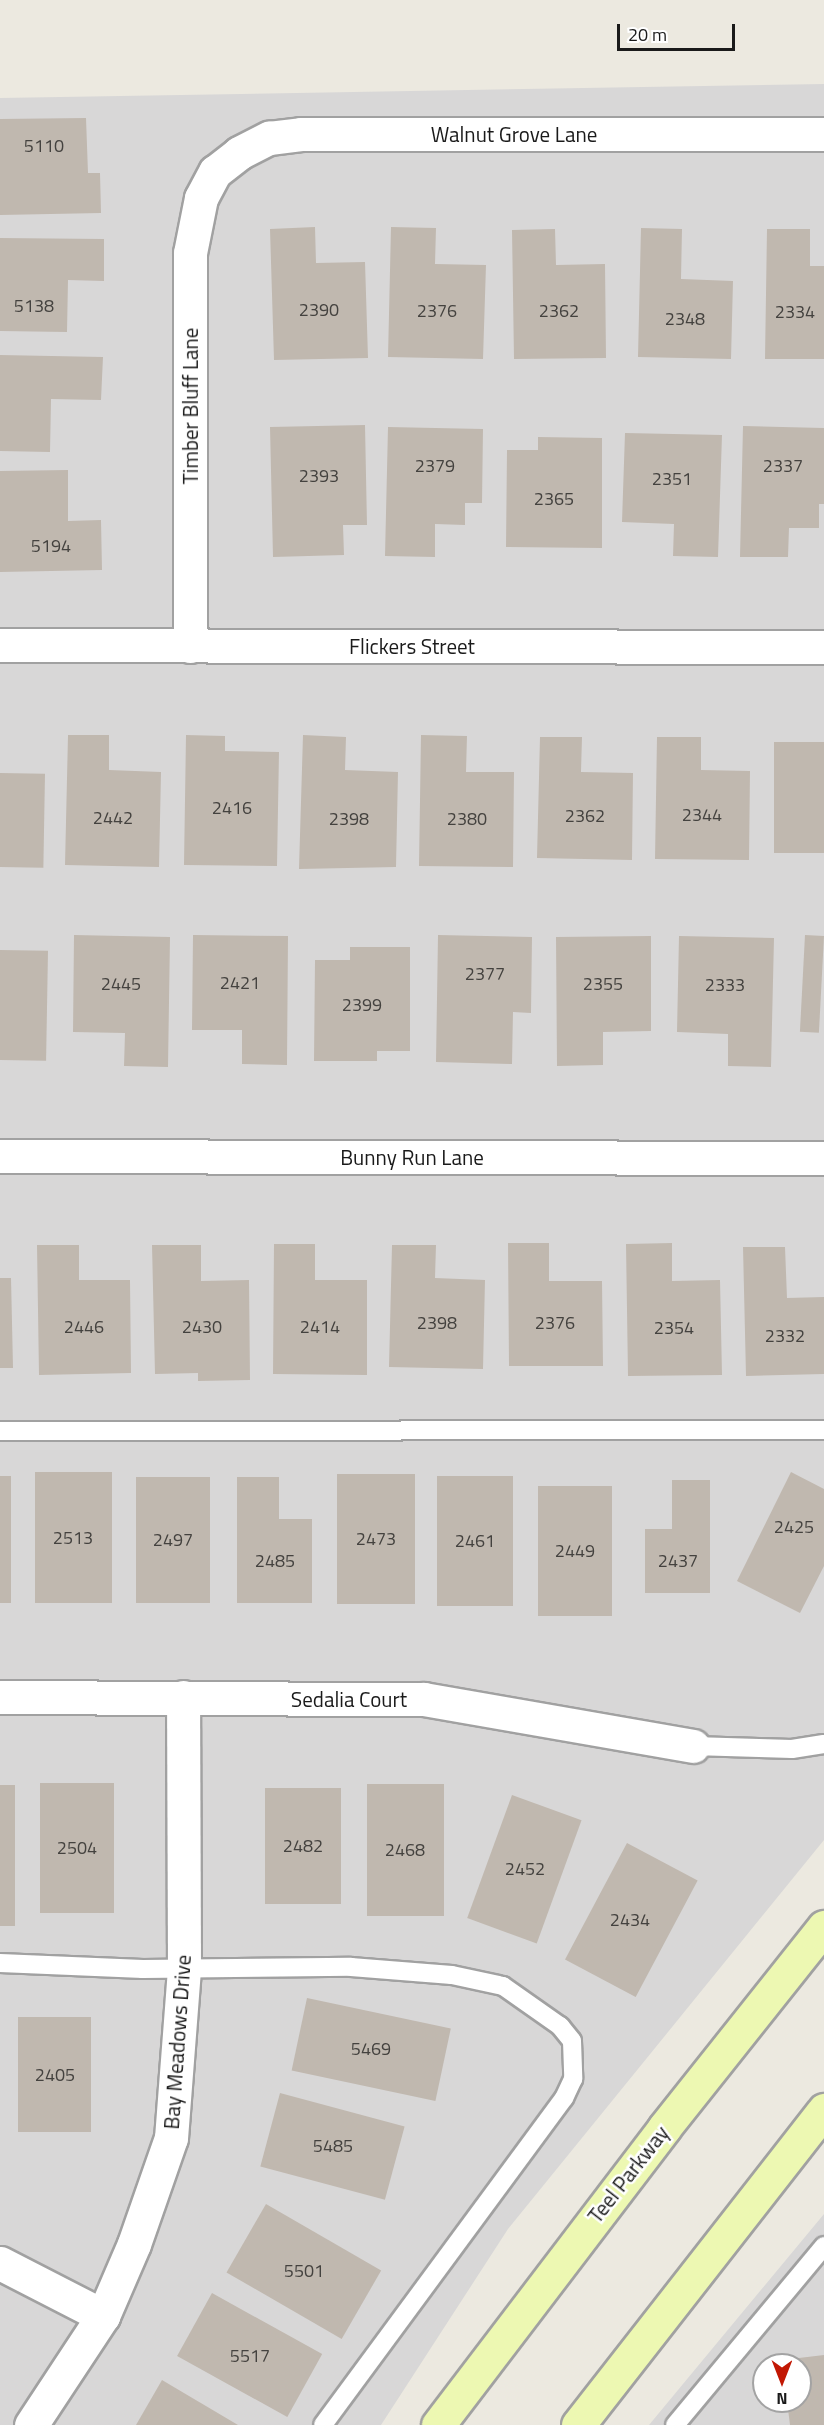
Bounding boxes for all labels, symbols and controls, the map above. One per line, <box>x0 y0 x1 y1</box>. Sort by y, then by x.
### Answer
scale bar <box>620 12 738 50</box>
text: 20 m <box>628 21 667 48</box>
street label: Walnut Grove Lane <box>431 121 597 147</box>
house number: 5110 <box>24 135 64 157</box>
house number: 5138 <box>14 295 54 317</box>
house number: 2390 <box>299 299 339 321</box>
house number: 2376 <box>417 300 457 322</box>
house number: 2362 <box>539 300 579 322</box>
house number: 2334 <box>775 301 815 323</box>
house number: 2348 <box>665 308 705 330</box>
street label: Timber Bluff Lane <box>177 328 203 484</box>
house number: 2379 <box>415 455 455 477</box>
house number: 2337 <box>763 455 803 477</box>
house number: 2393 <box>299 465 339 487</box>
house number: 2351 <box>652 468 692 490</box>
house number: 2365 <box>534 488 574 510</box>
house number: 5194 <box>31 535 71 557</box>
street label: Flickers Street <box>349 633 475 659</box>
house number: 2416 <box>212 797 252 819</box>
house number: 2344 <box>682 804 722 826</box>
house number: 2362 <box>565 805 605 827</box>
house number: 2442 <box>93 807 133 829</box>
house number: 2398 <box>329 808 369 830</box>
house number: 2380 <box>447 808 487 830</box>
house number: 2377 <box>465 963 505 985</box>
house number: 2421 <box>220 972 260 994</box>
house number: 2445 <box>101 973 141 995</box>
house number: 2355 <box>583 973 623 995</box>
house number: 2333 <box>705 974 745 996</box>
house number: 2399 <box>342 994 382 1016</box>
street label: Bunny Run Lane <box>340 1144 484 1170</box>
house number: 2398 <box>417 1312 457 1334</box>
house number: 2376 <box>535 1312 575 1334</box>
house number: 2446 <box>64 1316 104 1338</box>
house number: 2430 <box>182 1316 222 1338</box>
house number: 2414 <box>300 1316 340 1338</box>
house number: 2354 <box>654 1317 694 1339</box>
house number: 2332 <box>765 1325 805 1347</box>
house number: 2425 <box>774 1516 814 1538</box>
house number: 2513 <box>53 1527 93 1549</box>
house number: 2473 <box>356 1528 396 1550</box>
house number: 2497 <box>153 1529 193 1551</box>
house number: 2461 <box>455 1530 495 1552</box>
house number: 2449 <box>555 1540 595 1562</box>
house number: 2485 <box>255 1550 295 1572</box>
house number: 2437 <box>658 1550 698 1572</box>
street label: Sedalia Court <box>291 1686 407 1712</box>
house number: 2482 <box>283 1835 323 1857</box>
house number: 2504 <box>57 1837 97 1859</box>
house number: 2468 <box>385 1839 425 1861</box>
house number: 2452 <box>505 1858 545 1880</box>
house number: 2434 <box>610 1909 650 1931</box>
street label: Bay Meadows Drive <box>158 1954 196 2130</box>
house number: 5469 <box>351 2038 391 2060</box>
house number: 2405 <box>35 2064 75 2086</box>
street label: Teel Parkway <box>582 2120 674 2228</box>
house number: 5485 <box>313 2135 353 2157</box>
house number: 5501 <box>284 2260 324 2282</box>
house number: 5517 <box>230 2345 270 2367</box>
north arrow <box>752 2353 812 2413</box>
text: N <box>776 2387 788 2411</box>

